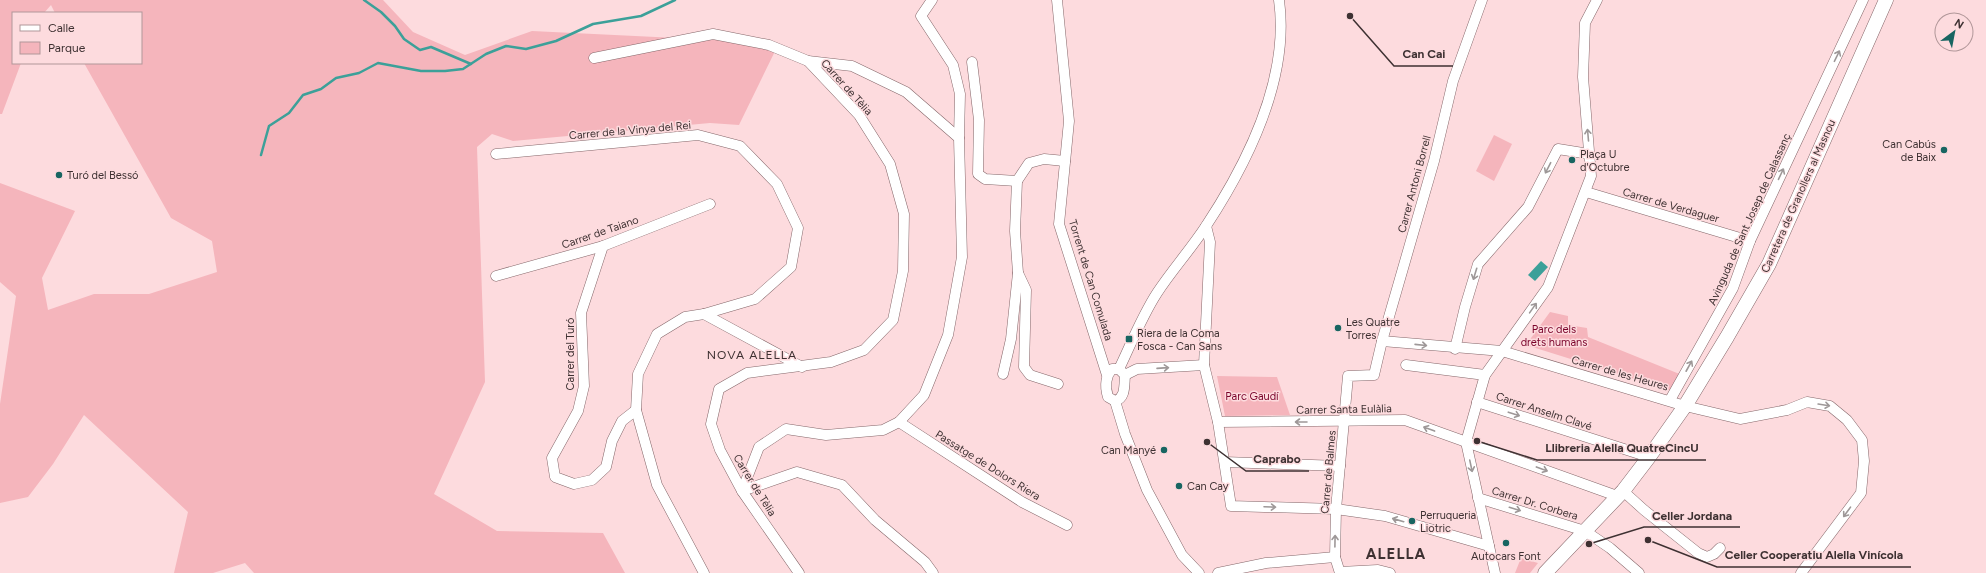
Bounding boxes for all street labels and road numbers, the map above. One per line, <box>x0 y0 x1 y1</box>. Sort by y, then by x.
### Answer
street label: Carrer de Tèlia <box>818 57 875 118</box>
street label: Carretera de Granollers al Masnou <box>1759 118 1838 275</box>
street label: Carrer de la Vinya del Rei <box>568 119 692 142</box>
street label: Avinguda de Sant Josep de Calassanç <box>1706 131 1793 307</box>
street label: Carrer Antoni Borrell <box>1395 134 1434 234</box>
street label: Carrer de Verdaguer <box>1621 185 1721 226</box>
street label: Carrer de Taiano <box>560 213 640 252</box>
street label: Torrent de Can Comulada <box>1066 218 1115 342</box>
street label: Carrer del Turó <box>564 318 577 390</box>
street label: Carrer de les Heures <box>1570 353 1670 394</box>
street label: Carrer Anselm Clavé <box>1494 390 1593 433</box>
street label: Carrer Santa Eulàlia <box>1296 402 1392 417</box>
street label: Passatge de Dolors Riera <box>933 428 1043 503</box>
street label: Carrer de Balmes <box>1318 430 1339 514</box>
street label: Carrer de Tèlia <box>730 452 779 519</box>
street label: Carrer Dr. Corbera <box>1490 484 1580 523</box>

